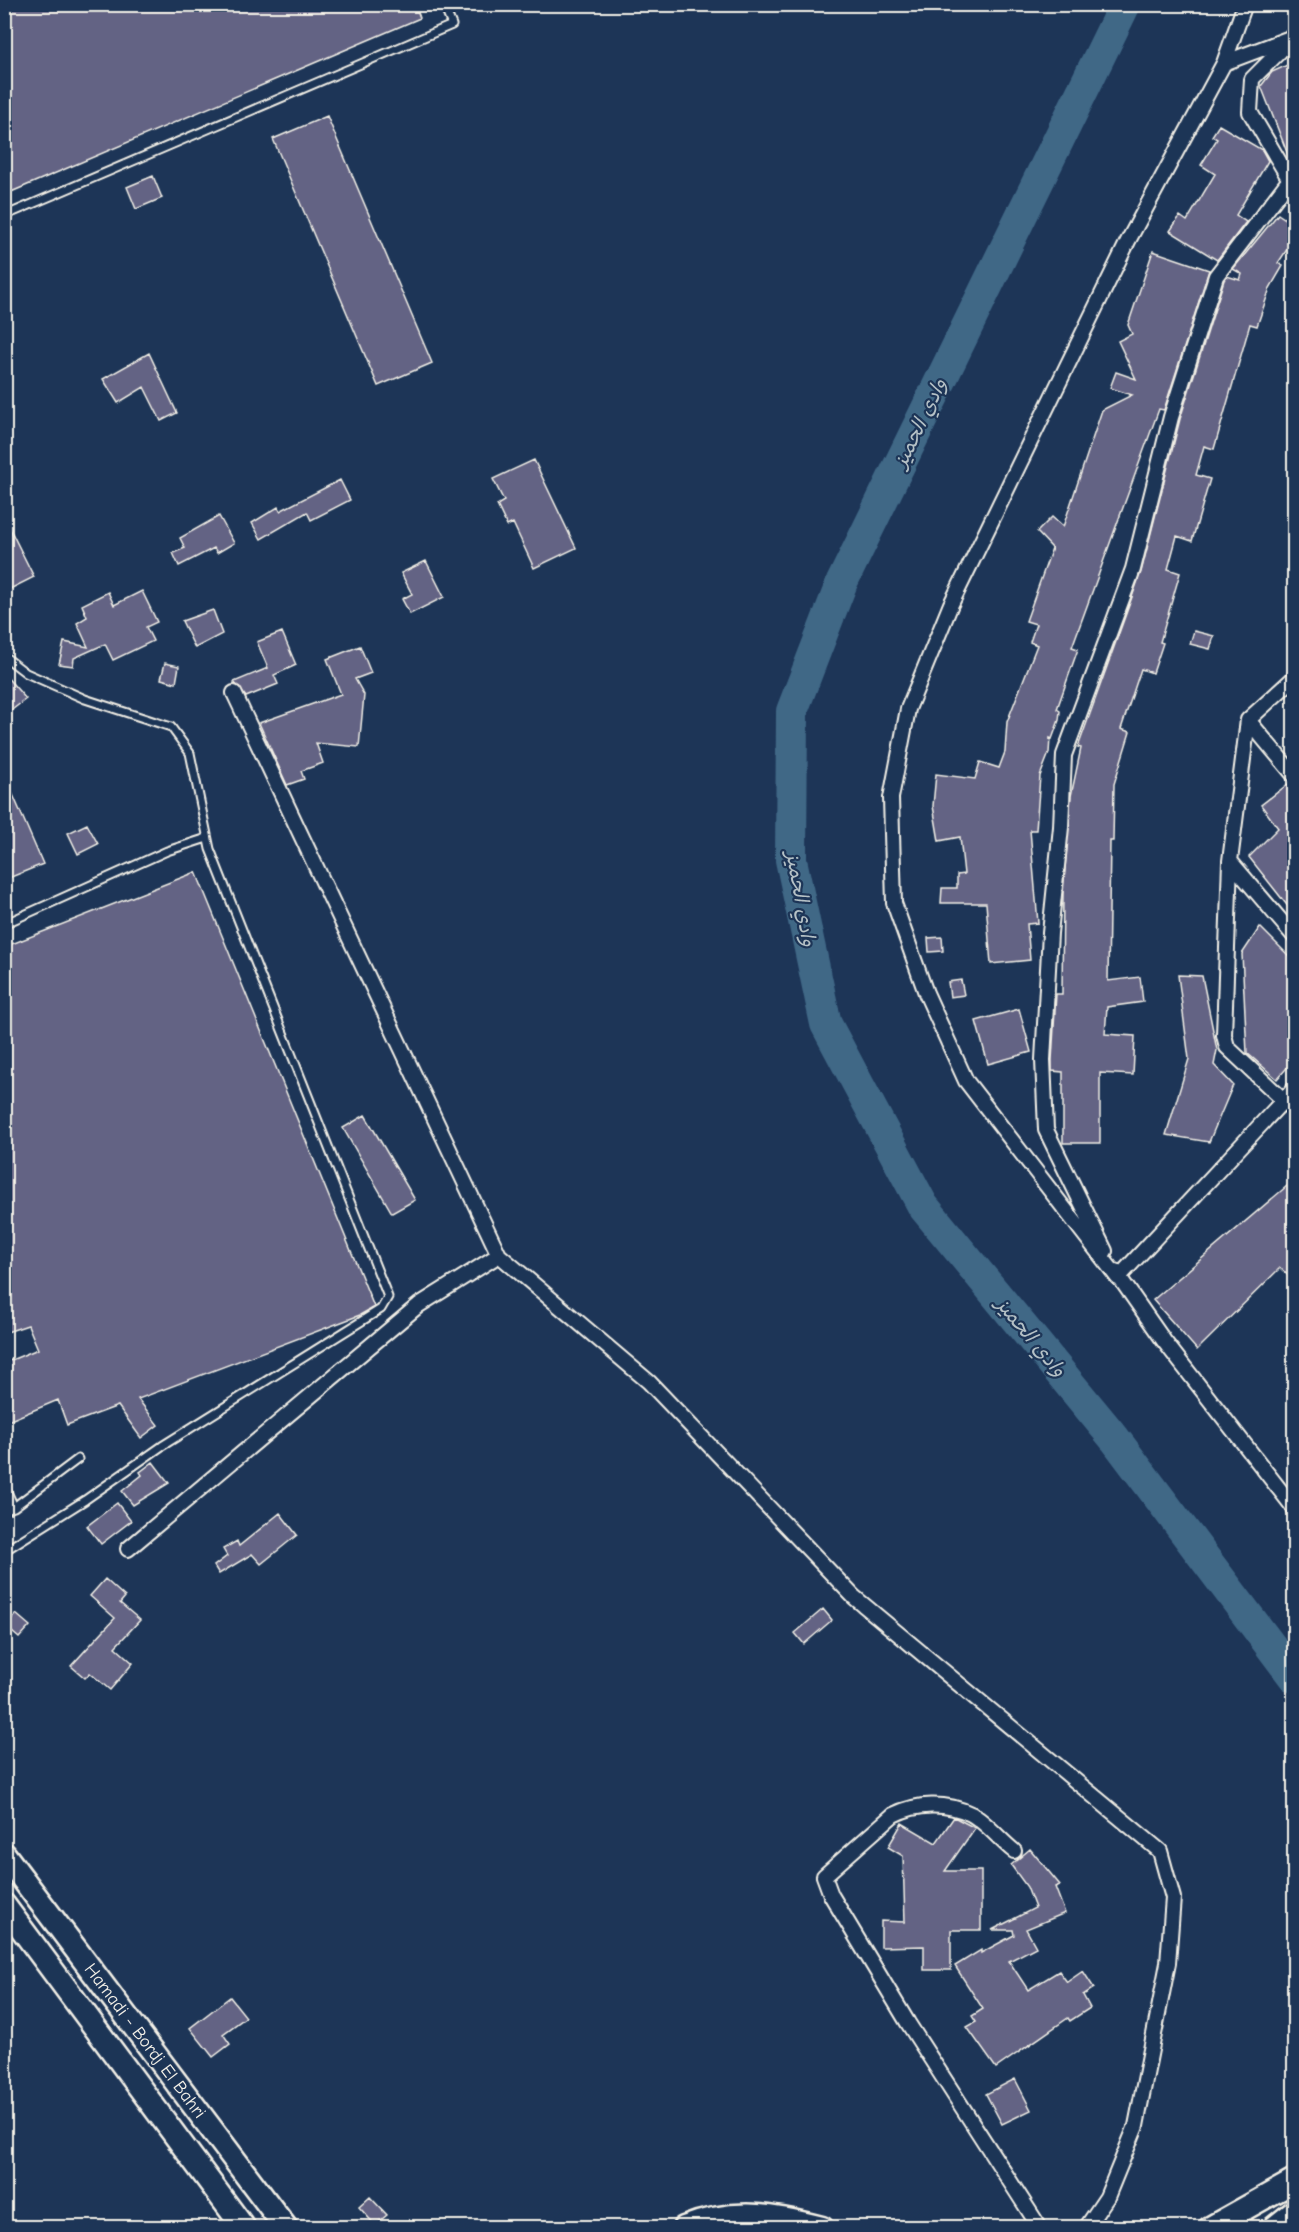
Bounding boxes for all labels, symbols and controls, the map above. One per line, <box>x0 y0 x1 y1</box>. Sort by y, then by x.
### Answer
water label: وادي الحميز <box>887 374 954 475</box>
water label: وادي الحميز <box>778 847 821 950</box>
water label: وادي الحميز <box>987 1290 1071 1384</box>
street label: Hamadi - Bordj El Bahri <box>80 1959 210 2123</box>

